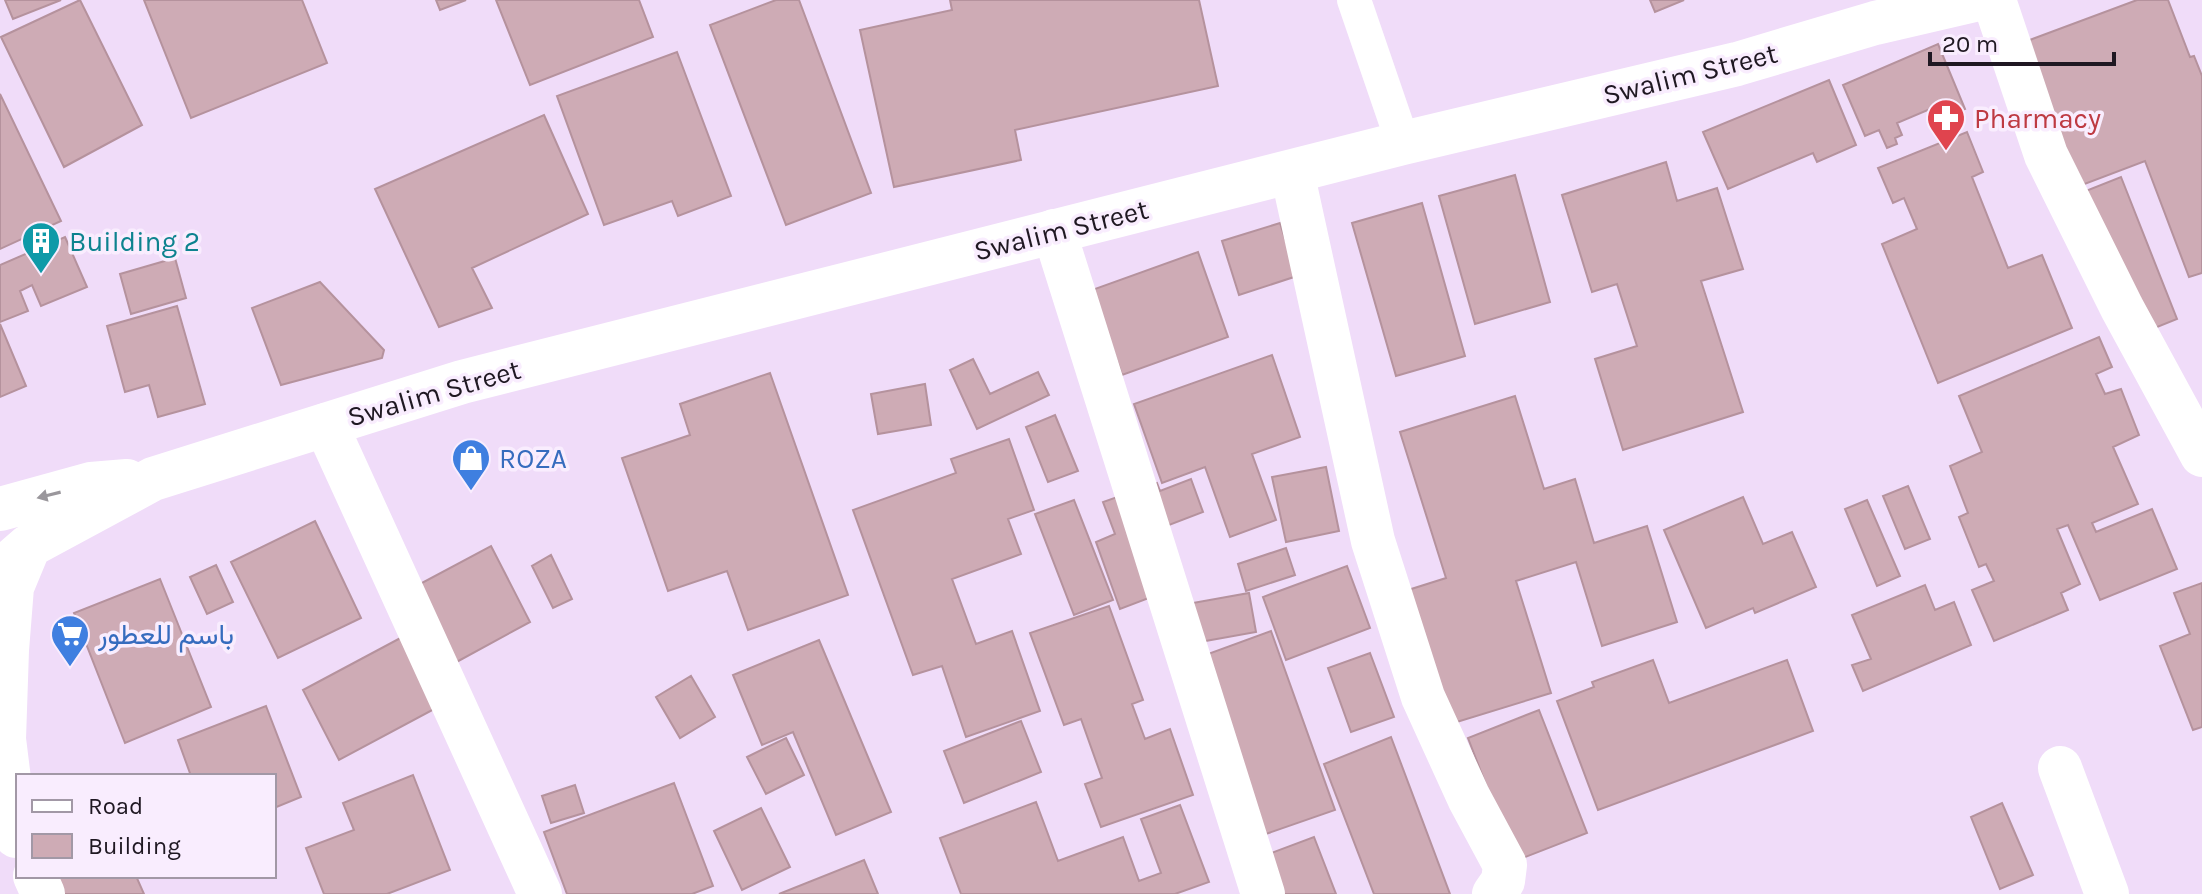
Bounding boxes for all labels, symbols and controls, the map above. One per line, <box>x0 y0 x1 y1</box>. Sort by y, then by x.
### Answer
scale bar <box>1930 16 2114 66</box>
text: 20 m <box>1942 30 1998 58</box>
street label: Swalim Street <box>1599 36 1781 112</box>
pharmacy icon: Pharmacy <box>1925 97 1967 152</box>
place label: Pharmacy <box>1974 102 2101 135</box>
street label: Swalim Street <box>970 192 1152 268</box>
building icon: Building 2 <box>20 220 62 275</box>
place label: Building 2 <box>69 225 200 258</box>
street label: Swalim Street <box>344 353 524 433</box>
shop icon: ROZA <box>450 437 492 492</box>
place label: ROZA <box>499 442 567 475</box>
one-way arrow <box>36 490 61 502</box>
supermarket icon: باسم للعطور <box>49 613 91 668</box>
place label: باسم للعطور <box>97 618 234 653</box>
legend <box>16 774 276 878</box>
text: Road <box>88 792 143 820</box>
text: Building <box>88 832 181 860</box>

